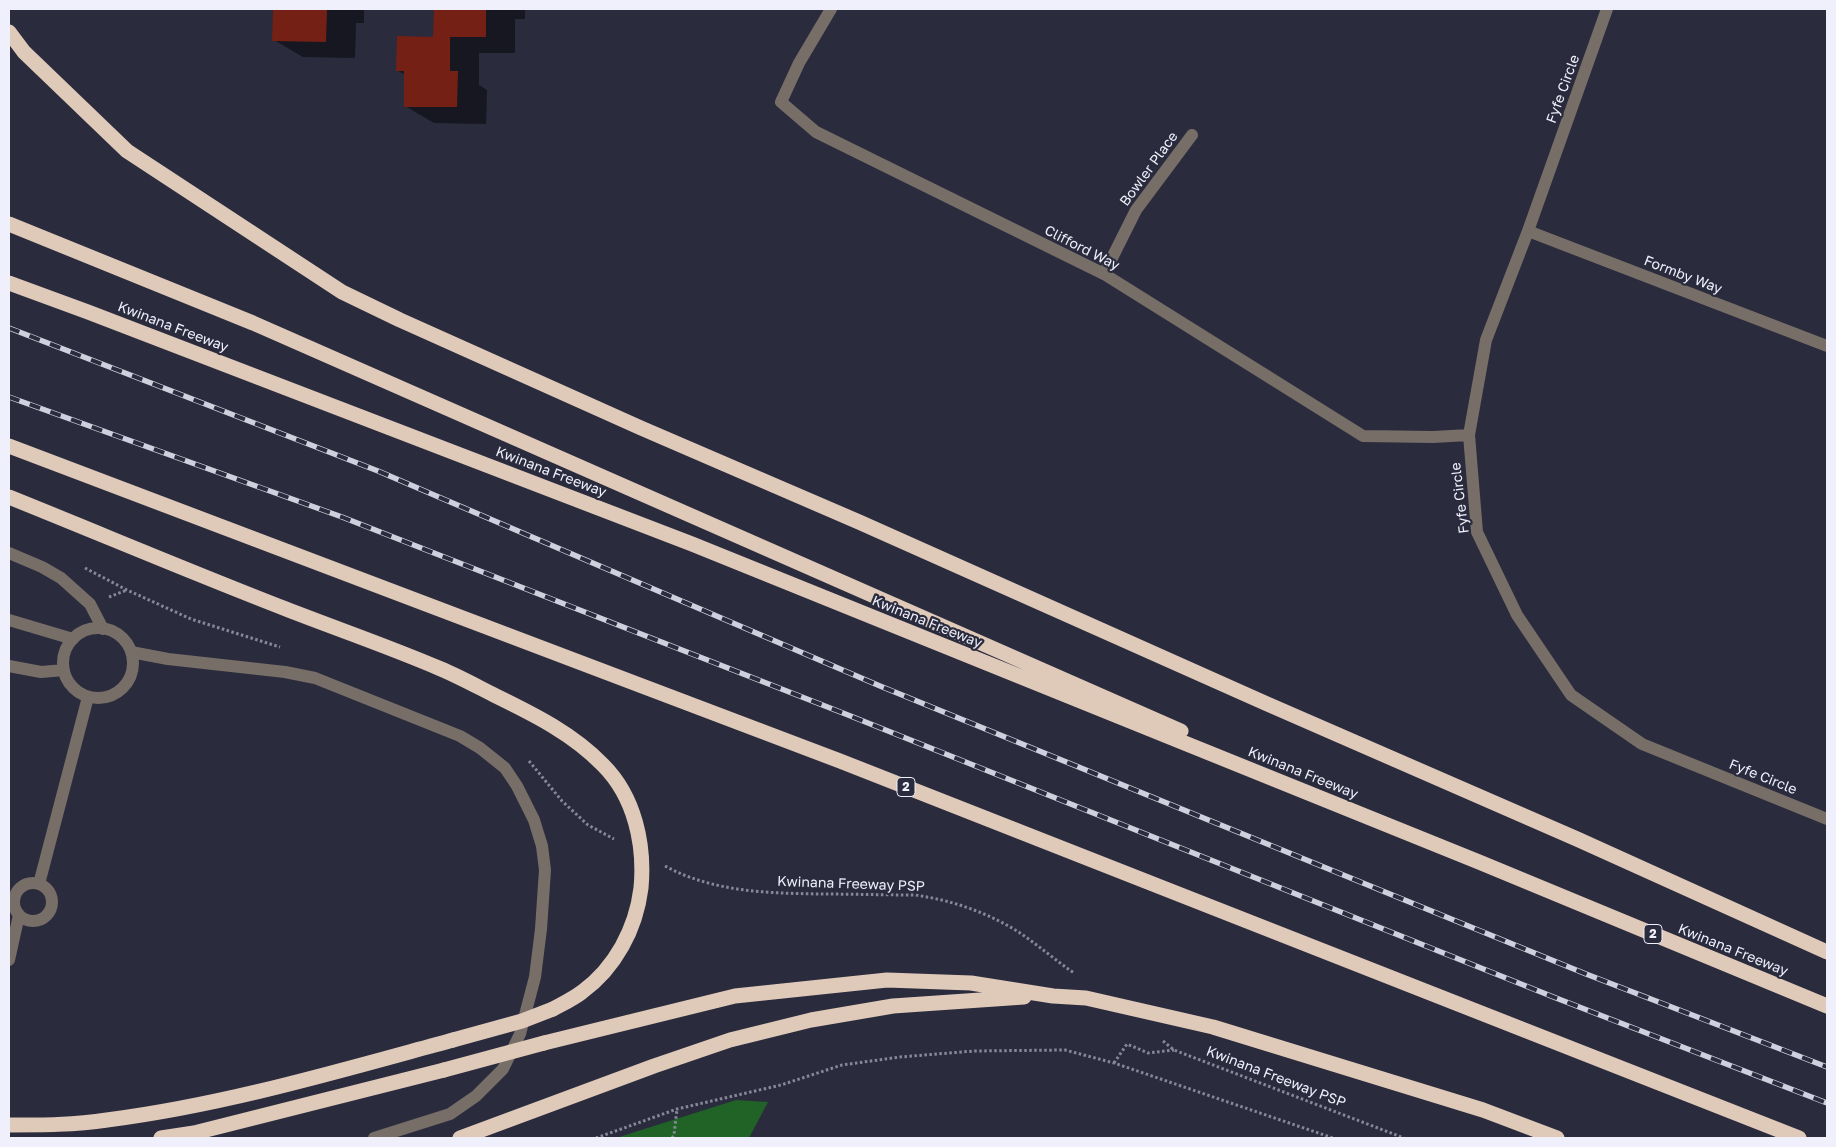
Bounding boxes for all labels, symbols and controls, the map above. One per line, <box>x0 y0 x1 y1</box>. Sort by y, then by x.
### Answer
street label: Fyfe Circle <box>1543 52 1583 126</box>
street label: Bowler Place <box>1116 129 1182 209</box>
street label: Clifford Way <box>1042 222 1122 274</box>
street label: Formby Way <box>1641 252 1725 298</box>
street label: Kwinana Freeway <box>115 298 231 356</box>
street label: Kwinana Freeway <box>493 443 609 501</box>
street label: Fyfe Circle <box>1447 461 1473 535</box>
street label: Kwinana Freeway <box>870 592 984 652</box>
street label: Kwinana Freeway <box>1246 743 1360 803</box>
street label: Fyfe Circle <box>1727 756 1799 798</box>
road number: 2 <box>897 778 915 796</box>
street label: Kwinana Freeway PSP <box>777 873 925 895</box>
street label: Kwinana Freeway <box>1676 920 1790 980</box>
road number: 2 <box>1644 924 1662 944</box>
street label: Kwinana Freeway PSP <box>1204 1043 1348 1111</box>

